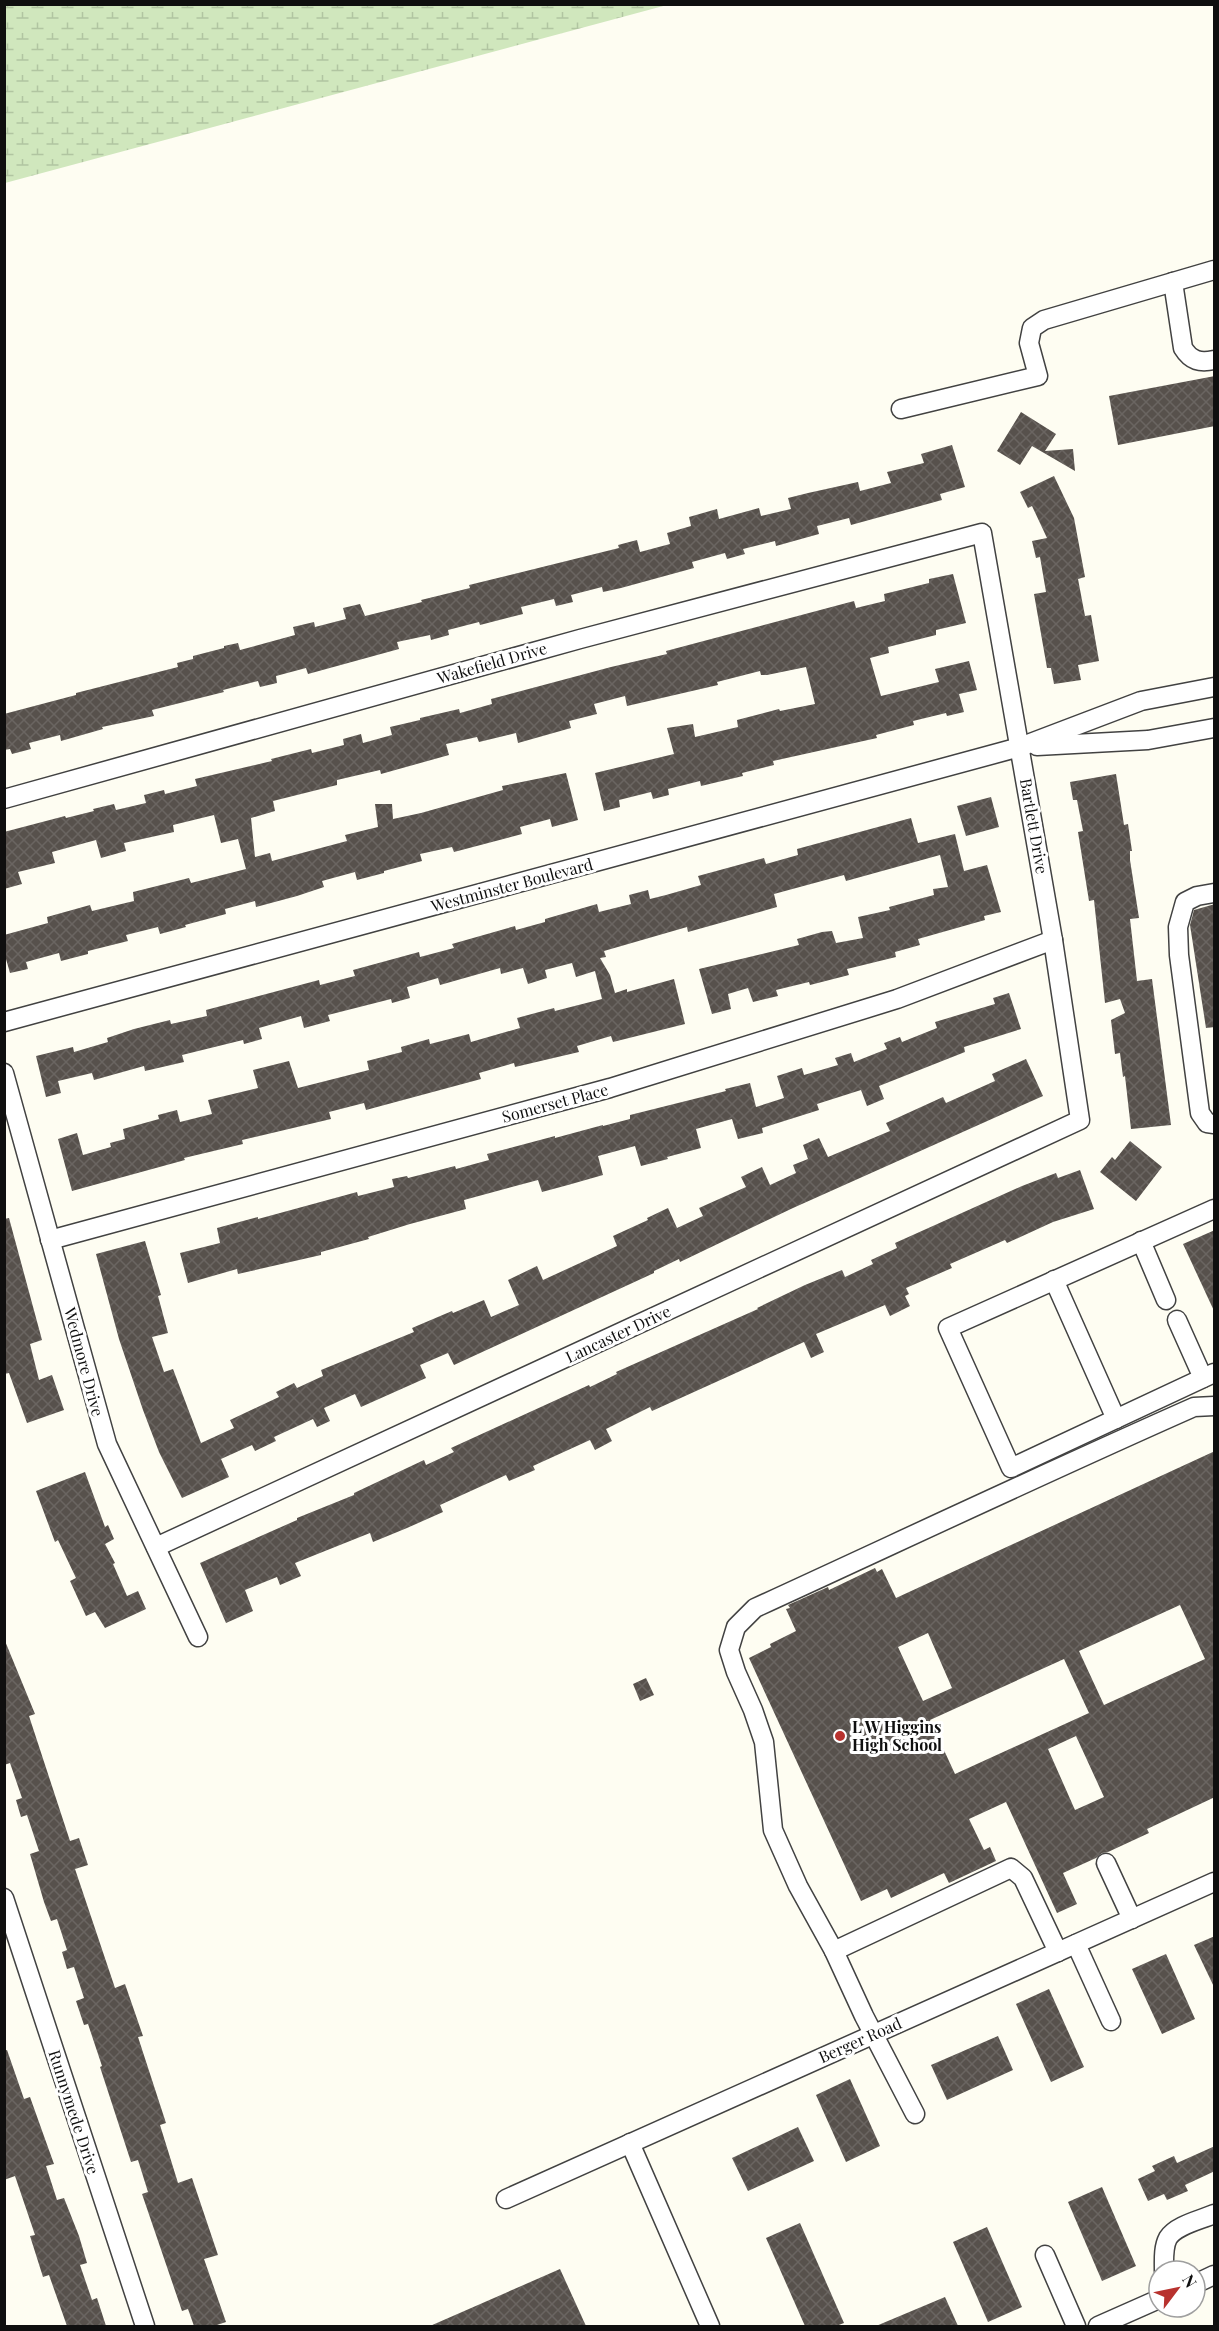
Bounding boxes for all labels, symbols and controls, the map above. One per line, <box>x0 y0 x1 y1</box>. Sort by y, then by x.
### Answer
street label: Wakefield Drive <box>434 637 549 688</box>
street label: Bartlett Drive <box>1016 776 1053 875</box>
street label: Westminster Boulevard <box>428 853 595 916</box>
street label: Somerset Place <box>499 1078 610 1127</box>
street label: Lancaster Drive <box>562 1300 674 1367</box>
street label: Wedmore Drive <box>60 1304 109 1419</box>
place label: L W Higgins High School <box>852 1716 942 1755</box>
marker: L W Higgins High School <box>833 1729 847 1743</box>
street label: Berger Road <box>815 2012 905 2067</box>
street label: Runnymede Drive <box>44 2047 104 2177</box>
north arrow <box>1147 2259 1207 2319</box>
text: N <box>1178 2270 1202 2292</box>

